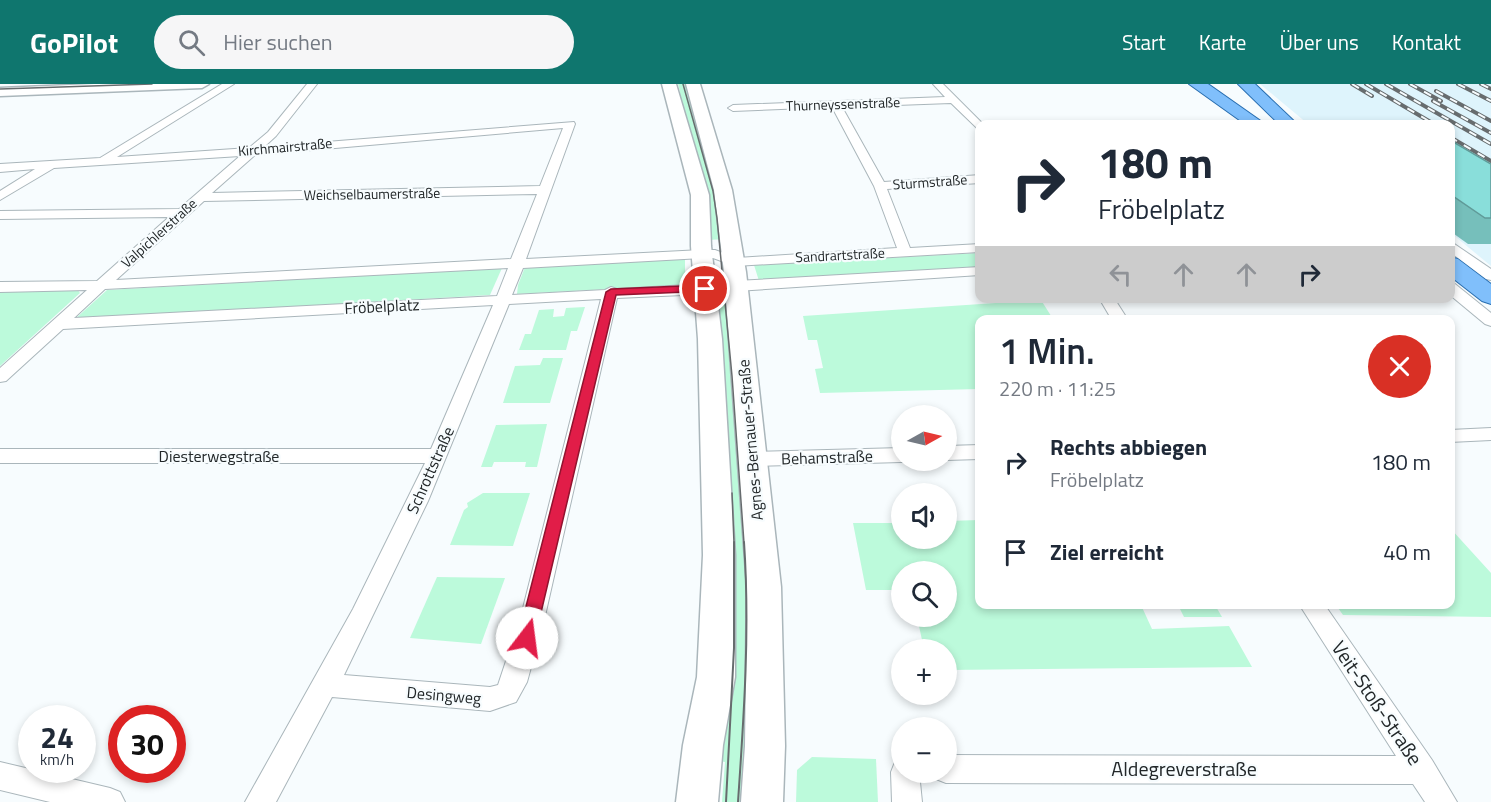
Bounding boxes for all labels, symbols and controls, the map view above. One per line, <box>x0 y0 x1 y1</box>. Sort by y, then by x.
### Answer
search box <box>154 15 574 69</box>
text: GoPilot <box>30 21 118 64</box>
text: Hier suchen <box>223 25 333 59</box>
icon: search <box>175 26 208 59</box>
text: Start <box>1122 26 1166 58</box>
text: Karte <box>1199 26 1246 58</box>
text: Über uns <box>1279 26 1359 58</box>
text: Kontakt <box>1392 26 1461 58</box>
street label: Thurneyssenstraße <box>786 91 900 116</box>
text: 180 m <box>1098 130 1213 194</box>
street label: Kirchmairstraße <box>237 132 333 161</box>
icon: right <box>999 144 1077 222</box>
street label: Sturmstraße <box>892 168 968 195</box>
street label: Weichselbaumerstraße <box>304 182 440 205</box>
text: Fröbelplatz <box>1098 188 1225 229</box>
street label: Valpichlerstraße <box>116 193 201 272</box>
street label: Sandrartstraße <box>795 242 885 267</box>
icon: left <box>1104 258 1137 291</box>
icon: ahead <box>1167 258 1200 291</box>
icon: ahead <box>1230 258 1263 291</box>
icon: right <box>1293 258 1326 291</box>
pin <box>679 263 730 314</box>
icon: arrive <box>688 272 721 305</box>
street label: Fröbelplatz <box>344 292 420 320</box>
text: 1 Min. <box>999 323 1095 378</box>
button: close <box>1368 335 1431 398</box>
street label: Agnes-Bernauer-Straße <box>731 358 769 522</box>
text: 220 m · 11:25 <box>999 373 1116 404</box>
north arrow <box>891 405 957 471</box>
map controls <box>891 405 957 783</box>
street label: Schrottstraße <box>400 423 460 517</box>
text: Rechts abbiegen <box>1050 430 1207 464</box>
street label: Behamstraße <box>781 443 873 471</box>
street label: Diesterwegstraße <box>159 444 279 468</box>
text: 180 m <box>1371 445 1431 479</box>
icon: right <box>999 446 1032 479</box>
text: Fröbelplatz <box>1050 464 1144 495</box>
button: sound <box>891 483 957 549</box>
text: Ziel erreicht <box>1050 535 1164 569</box>
text: 40 m <box>1383 535 1431 569</box>
icon: arrive <box>999 536 1032 569</box>
button: search <box>891 561 957 627</box>
position arrow <box>495 606 559 670</box>
street label: Veit-Stoß-Straße <box>1324 634 1431 771</box>
button: + <box>891 639 957 705</box>
street label: Desingweg <box>406 680 482 710</box>
speed limit sign: 30 <box>108 705 186 783</box>
text: 24 <box>40 714 74 760</box>
button: − <box>891 717 957 783</box>
text: km/h <box>40 748 74 771</box>
street label: Aldegreverstraße <box>1111 753 1257 784</box>

